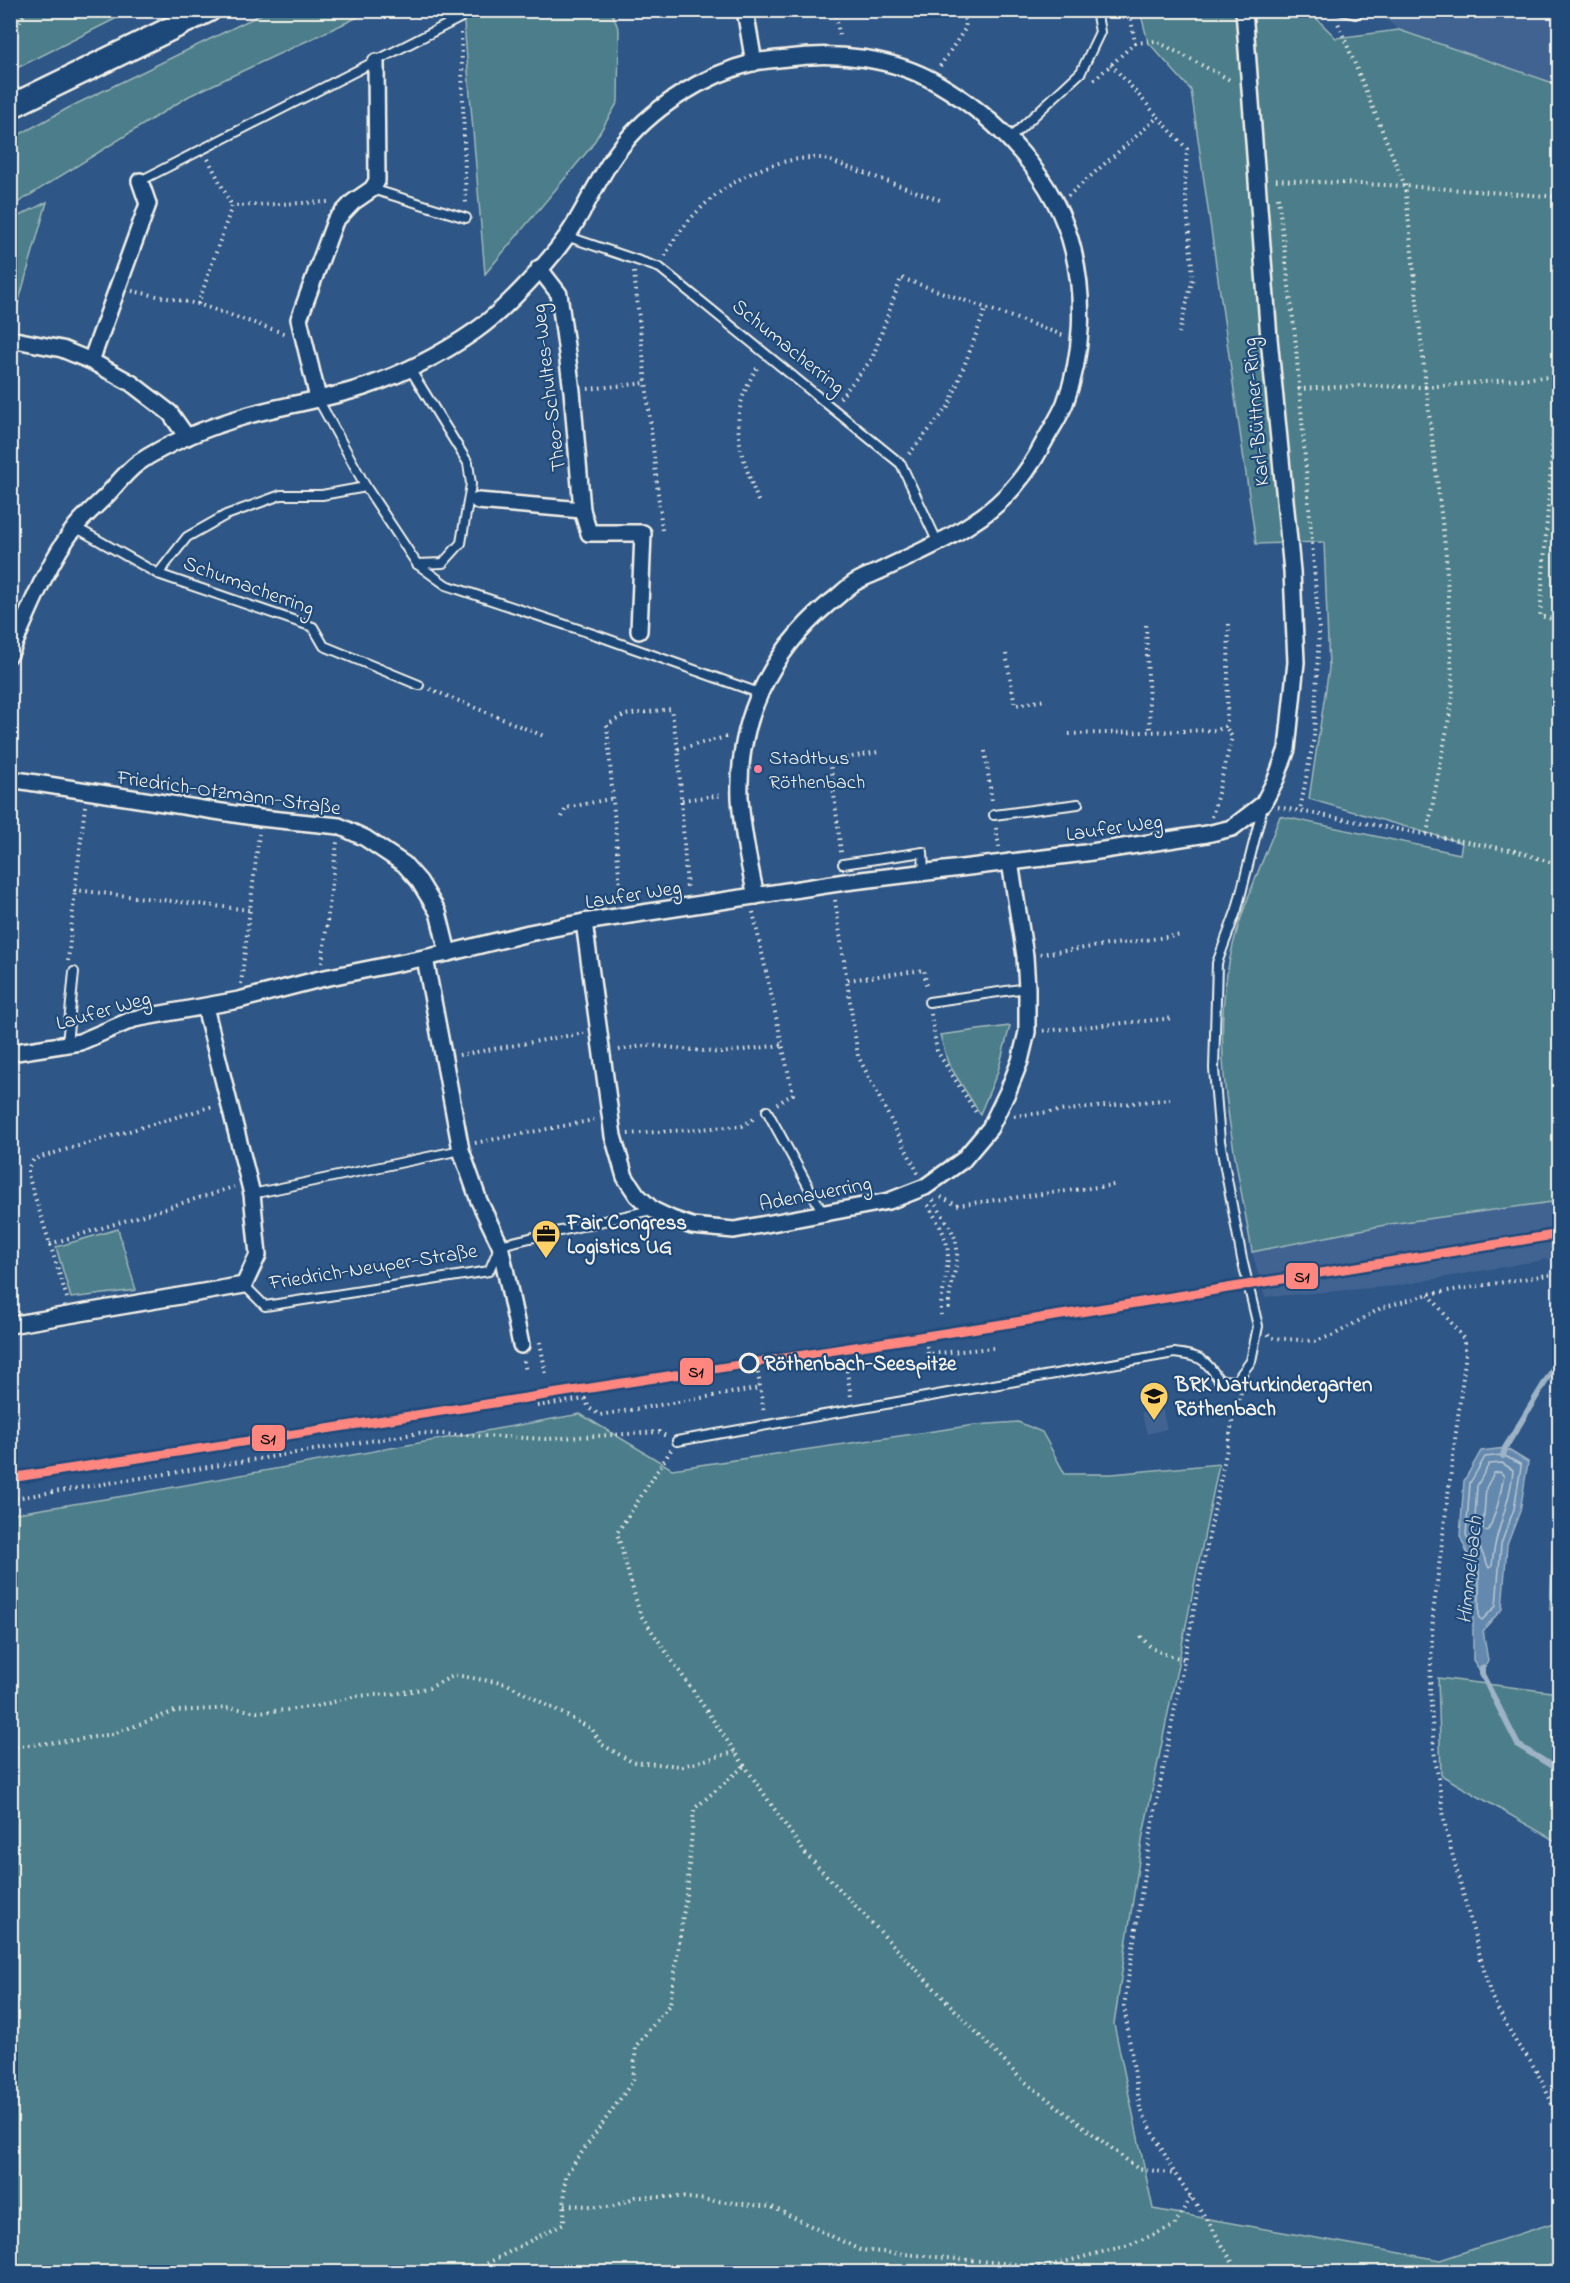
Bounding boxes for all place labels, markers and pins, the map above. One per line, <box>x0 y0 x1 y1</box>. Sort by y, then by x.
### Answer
place label: Stadtbus Röthenbach <box>769 745 865 798</box>
marker: Stadtbus Röthenbach <box>752 763 764 775</box>
place label: Fair Congress Logistics UG <box>566 1209 687 1265</box>
office icon: Fair Congress Logistics UG <box>530 1218 562 1260</box>
place label: Röthenbach-Seespitze <box>764 1350 957 1380</box>
marker: Röthenbach-Seespitze <box>739 1353 759 1373</box>
place label: BRK Naturkindergarten Röthenbach <box>1174 1371 1372 1425</box>
school or university icon: BRK Naturkindergarten Röthenbach <box>1138 1380 1170 1422</box>

